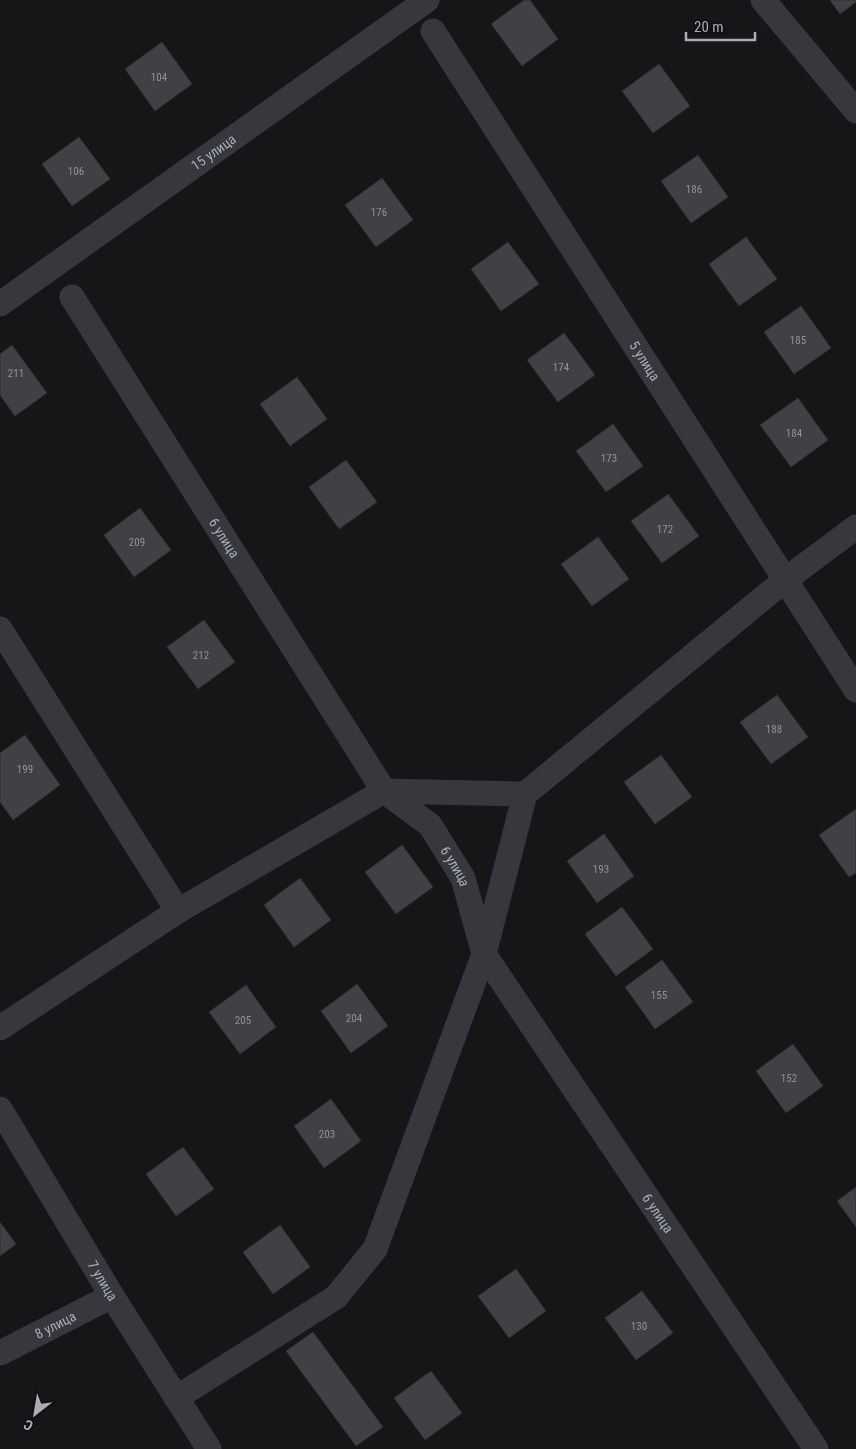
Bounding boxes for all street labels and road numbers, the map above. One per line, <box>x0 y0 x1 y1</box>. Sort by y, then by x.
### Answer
street label: 15 улица <box>188 131 239 173</box>
street label: 5 улица <box>626 338 663 384</box>
street label: 6 улица <box>206 515 243 561</box>
street label: 6 улица <box>437 843 473 888</box>
street label: 6 улица <box>639 1191 677 1236</box>
street label: 7 улица <box>85 1258 121 1304</box>
street label: 8 улица <box>32 1308 79 1342</box>

